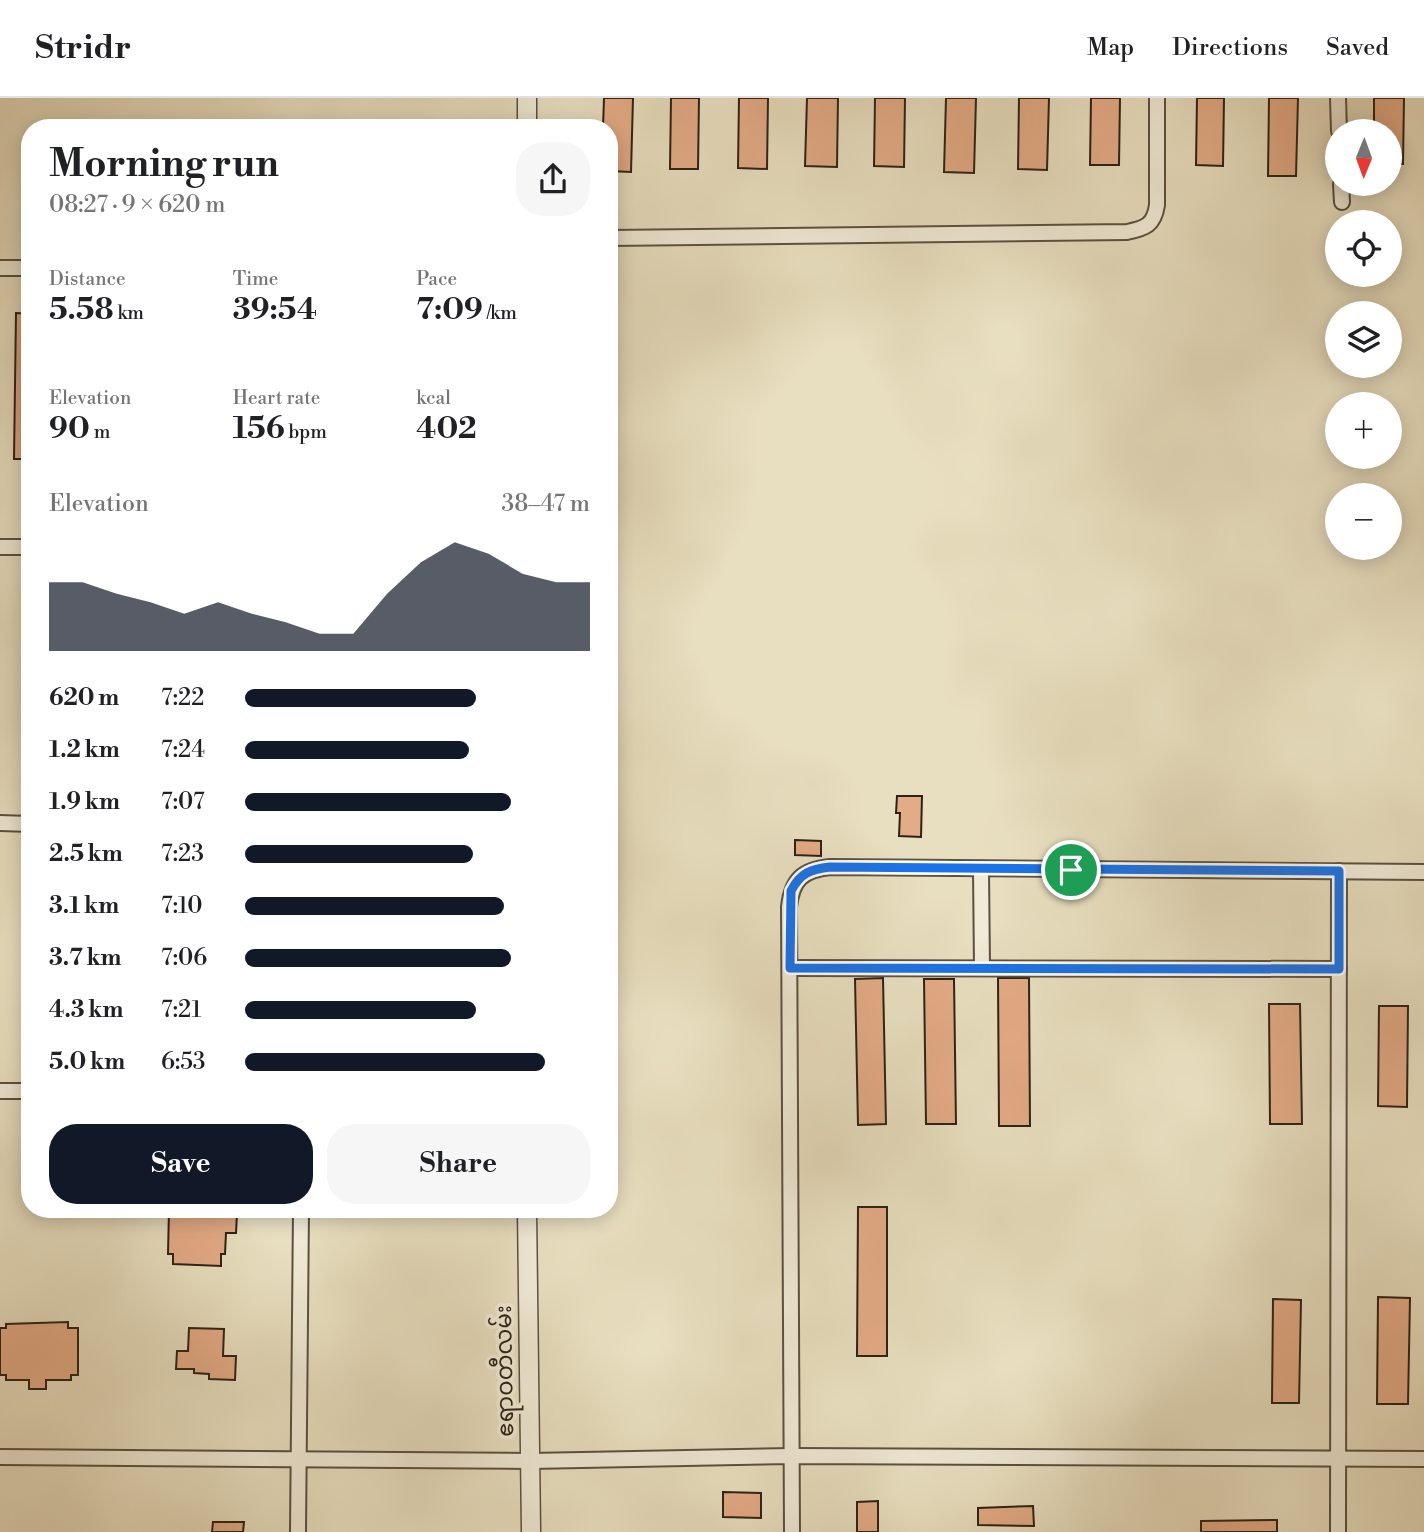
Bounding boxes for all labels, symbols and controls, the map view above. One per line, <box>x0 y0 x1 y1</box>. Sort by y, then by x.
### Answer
text: Stridr <box>35 28 131 69</box>
text: Map <box>1087 33 1134 63</box>
text: Directions <box>1172 33 1288 63</box>
text: Saved <box>1326 33 1389 63</box>
north arrow <box>1325 119 1402 196</box>
map controls <box>1325 119 1402 560</box>
text: Morning run <box>49 141 279 188</box>
button: share <box>516 142 590 216</box>
text: 08:27 · 9 × 620 m <box>49 191 225 219</box>
button: locate <box>1325 210 1402 287</box>
text: Distance <box>49 267 126 291</box>
text: Time <box>233 267 278 291</box>
text: Pace <box>416 267 457 291</box>
text: 5.58 <box>49 291 114 329</box>
text: 39:54 <box>233 291 317 329</box>
text: 7:09 <box>416 291 483 329</box>
text: km <box>114 301 144 325</box>
text: /km <box>483 301 517 325</box>
button: layers <box>1325 301 1402 378</box>
text: Elevation <box>49 386 131 410</box>
text: Heart rate <box>233 386 320 410</box>
text: kcal <box>416 386 451 410</box>
button: + <box>1325 392 1402 469</box>
text: 90 <box>49 410 90 448</box>
text: 156 <box>233 410 285 448</box>
text: 402 <box>416 410 477 448</box>
text: m <box>90 420 110 444</box>
text: bpm <box>285 420 327 444</box>
button: − <box>1325 483 1402 560</box>
text: Elevation <box>49 490 149 518</box>
text: 38–47 m <box>502 490 590 518</box>
text: 620 m <box>49 684 119 712</box>
text: 7:22 <box>161 684 204 712</box>
text: 1.2 km <box>49 736 120 764</box>
text: 7:24 <box>161 736 205 764</box>
text: 1.9 km <box>49 788 120 816</box>
text: 7:07 <box>161 788 205 816</box>
text: 2.5 km <box>49 840 123 868</box>
text: 7:23 <box>161 840 204 868</box>
pin <box>1041 840 1101 900</box>
icon: arrive <box>1052 851 1090 889</box>
text: 3.1 km <box>49 892 119 920</box>
text: 7:10 <box>161 892 203 920</box>
text: 3.7 km <box>49 944 122 972</box>
text: 7:06 <box>161 944 207 972</box>
text: 4.3 km <box>49 996 123 1024</box>
text: 7:21 <box>161 996 201 1024</box>
text: 5.0 km <box>49 1048 125 1076</box>
text: 6:53 <box>161 1048 206 1076</box>
button: Save <box>49 1124 313 1204</box>
button: Share <box>327 1124 590 1204</box>
street label: ဧရာဝတီလမ်း <box>487 1305 524 1437</box>

